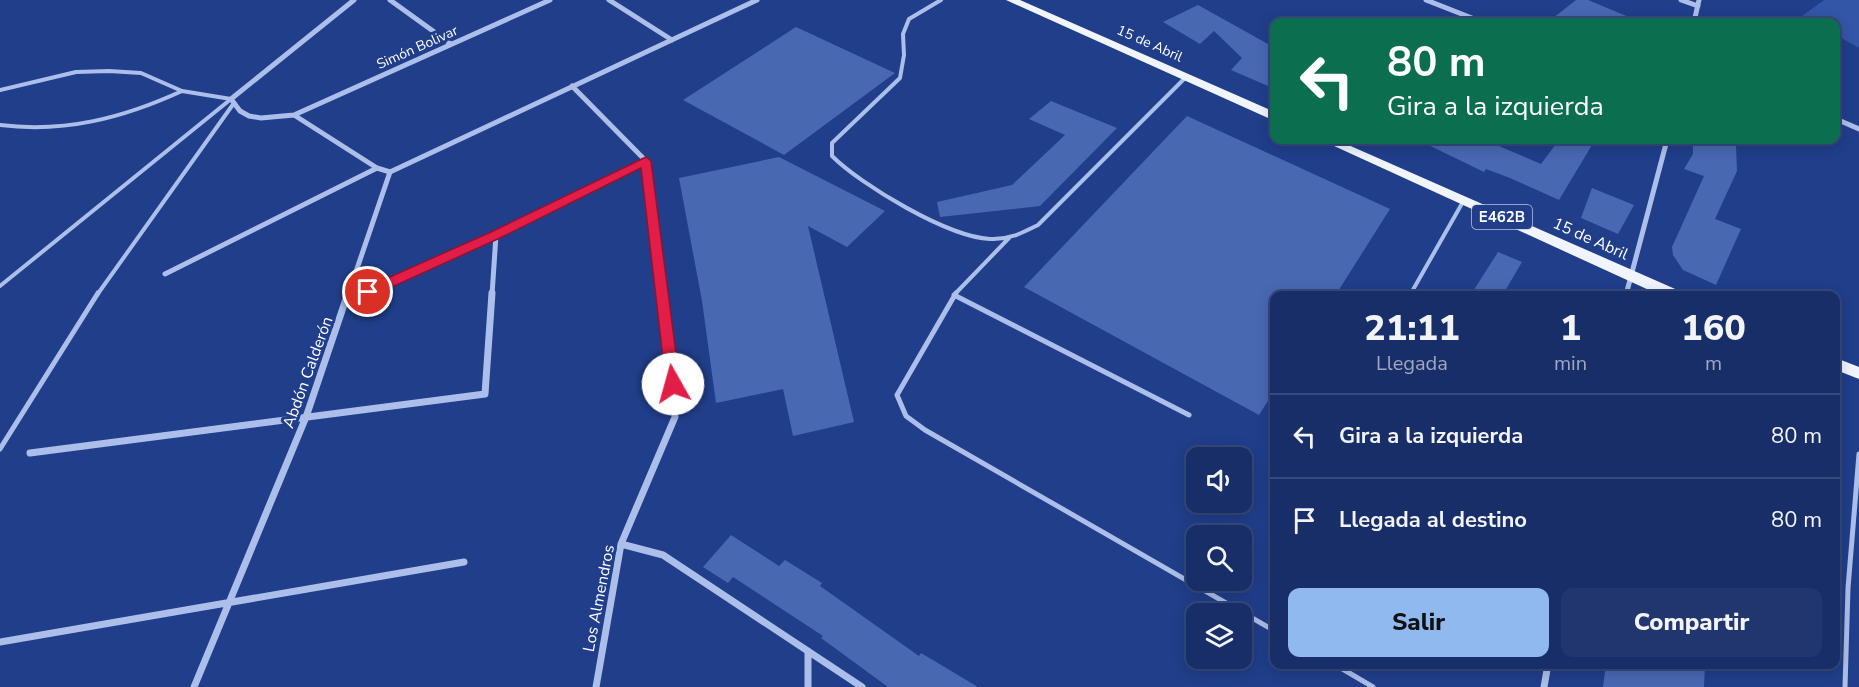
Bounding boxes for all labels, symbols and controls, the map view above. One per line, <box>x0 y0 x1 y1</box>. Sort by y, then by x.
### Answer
street label: 15 de Abril <box>1114 20 1187 67</box>
street label: Simón Bolivar <box>373 21 461 74</box>
text: 80 m <box>1387 34 1486 91</box>
icon: left <box>1288 42 1366 120</box>
text: Gira a la izquierda <box>1387 88 1604 125</box>
road number: E462B <box>1472 205 1532 229</box>
street label: 15 de Abril <box>1549 213 1632 265</box>
pin <box>342 266 393 317</box>
icon: arrive <box>351 275 384 308</box>
text: 21:11 <box>1364 304 1460 353</box>
text: 1 <box>1560 304 1581 353</box>
text: 160 <box>1681 304 1746 353</box>
street label: Abdón Calderón <box>278 313 338 431</box>
text: Llegada <box>1376 350 1448 377</box>
text: min <box>1554 350 1587 377</box>
text: m <box>1705 350 1722 377</box>
position arrow <box>641 352 705 416</box>
icon: left <box>1288 420 1321 453</box>
text: Gira a la izquierda <box>1339 421 1523 451</box>
text: 80 m <box>1771 421 1822 451</box>
map controls <box>1186 447 1252 669</box>
button: sound <box>1186 447 1252 513</box>
icon: arrive <box>1288 504 1321 537</box>
text: Llegada al destino <box>1339 505 1527 535</box>
text: 80 m <box>1771 505 1822 535</box>
button: search <box>1186 525 1252 591</box>
street label: Los Almendros <box>578 543 620 654</box>
button: Salir <box>1288 588 1549 657</box>
button: Compartir <box>1561 588 1822 657</box>
button: layers <box>1186 603 1252 669</box>

